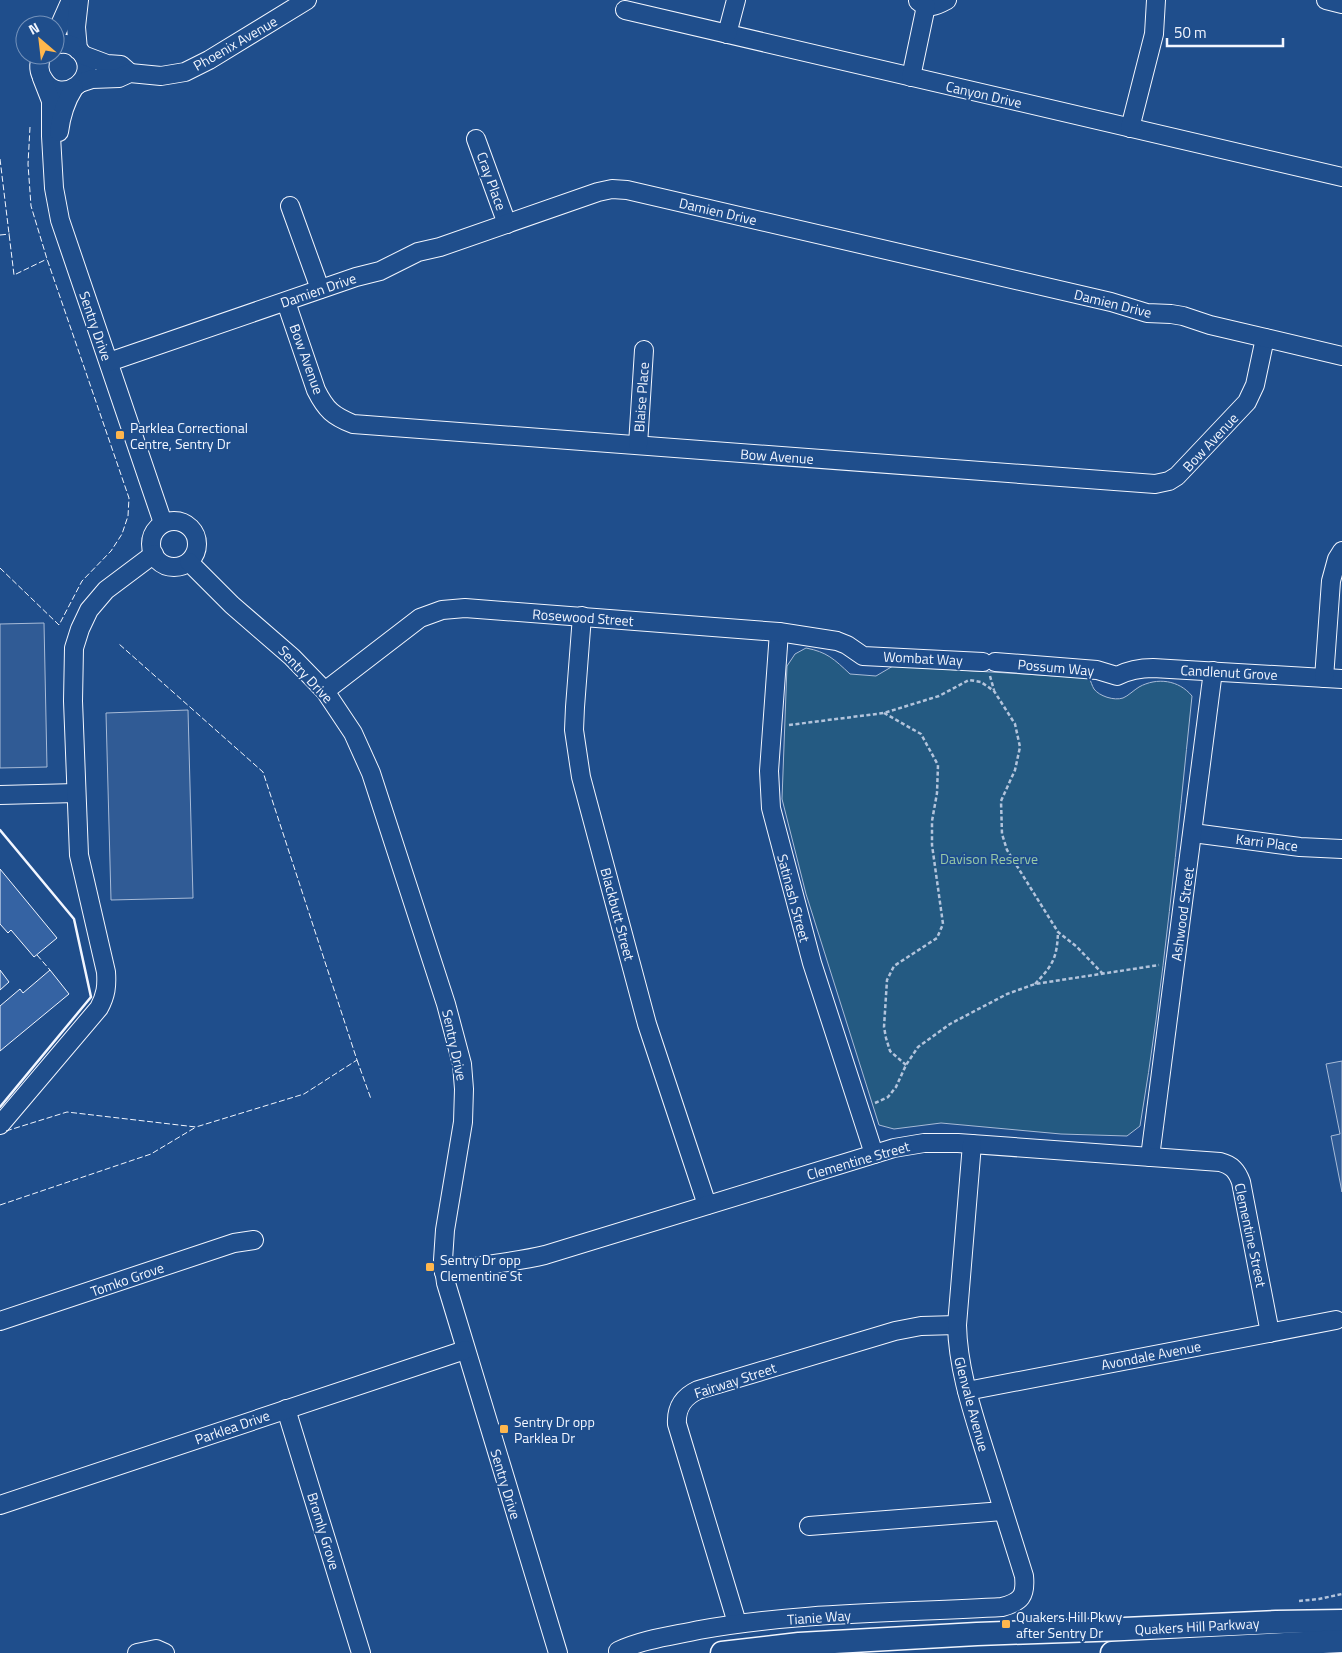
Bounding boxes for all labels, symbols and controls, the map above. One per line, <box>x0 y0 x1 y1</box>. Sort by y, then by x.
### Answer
street label: Phoenix Avenue <box>189 10 281 76</box>
north arrow <box>15 15 65 65</box>
scale bar <box>1167 15 1283 47</box>
text: N <box>24 17 43 40</box>
text: 50 m <box>1174 21 1207 44</box>
street label: Canyon Drive <box>944 75 1024 113</box>
street label: Cray Place <box>472 149 512 213</box>
street label: Damien Drive <box>677 192 759 230</box>
street label: Damien Drive <box>277 267 359 313</box>
street label: Damien Drive <box>1072 283 1154 323</box>
street label: Sentry Drive <box>74 288 118 364</box>
street label: Bow Avenue <box>285 321 329 397</box>
street label: Blaise Place <box>628 361 654 433</box>
street label: Bow Avenue <box>1177 408 1243 476</box>
place label: Parklea Correctional Centre, Sentry Dr <box>130 417 248 454</box>
marker: Parklea Correctional Centre, Sentry Dr <box>114 429 126 441</box>
street label: Bow Avenue <box>740 443 814 469</box>
street label: Rosewood Street <box>532 603 634 631</box>
street label: Sentry Drive <box>274 640 338 708</box>
street label: Wombat Way <box>883 645 963 671</box>
street label: Possum Way <box>1017 653 1095 681</box>
street label: Candlenut Grove <box>1180 659 1278 685</box>
street label: Karri Place <box>1235 828 1299 856</box>
park label: Davison Reserve <box>940 848 1038 869</box>
street label: Satinash Street <box>772 852 816 944</box>
street label: Blackbutt Street <box>596 865 641 963</box>
street label: Ashwood Street <box>1165 866 1199 962</box>
street label: Sentry Drive <box>437 1007 473 1083</box>
street label: Clementine Street <box>804 1135 912 1185</box>
street label: Clementine Street <box>1230 1181 1272 1289</box>
place label: Sentry Dr opp Clementine St <box>440 1249 522 1286</box>
street label: Tomko Grove <box>87 1257 167 1301</box>
marker: Sentry Dr opp Clementine St <box>424 1261 436 1273</box>
street label: Avondale Avenue <box>1099 1335 1203 1375</box>
street label: Glenvale Avenue <box>949 1354 995 1454</box>
street label: Fairway Street <box>691 1357 779 1403</box>
street label: Parklea Drive <box>192 1404 272 1450</box>
place label: Sentry Dr opp Parklea Dr <box>514 1411 595 1448</box>
marker: Sentry Dr opp Parklea Dr <box>498 1423 510 1435</box>
street label: Sentry Drive <box>485 1446 527 1522</box>
street label: Bromly Grove <box>302 1490 346 1572</box>
street label: Tianie Way <box>786 1604 852 1630</box>
place label: Quakers Hill Pkwy after Sentry Dr <box>1016 1606 1122 1643</box>
street label: Quakers Hill Parkway <box>1134 1612 1260 1640</box>
marker: Quakers Hill Pkwy after Sentry Dr <box>1000 1618 1012 1630</box>

